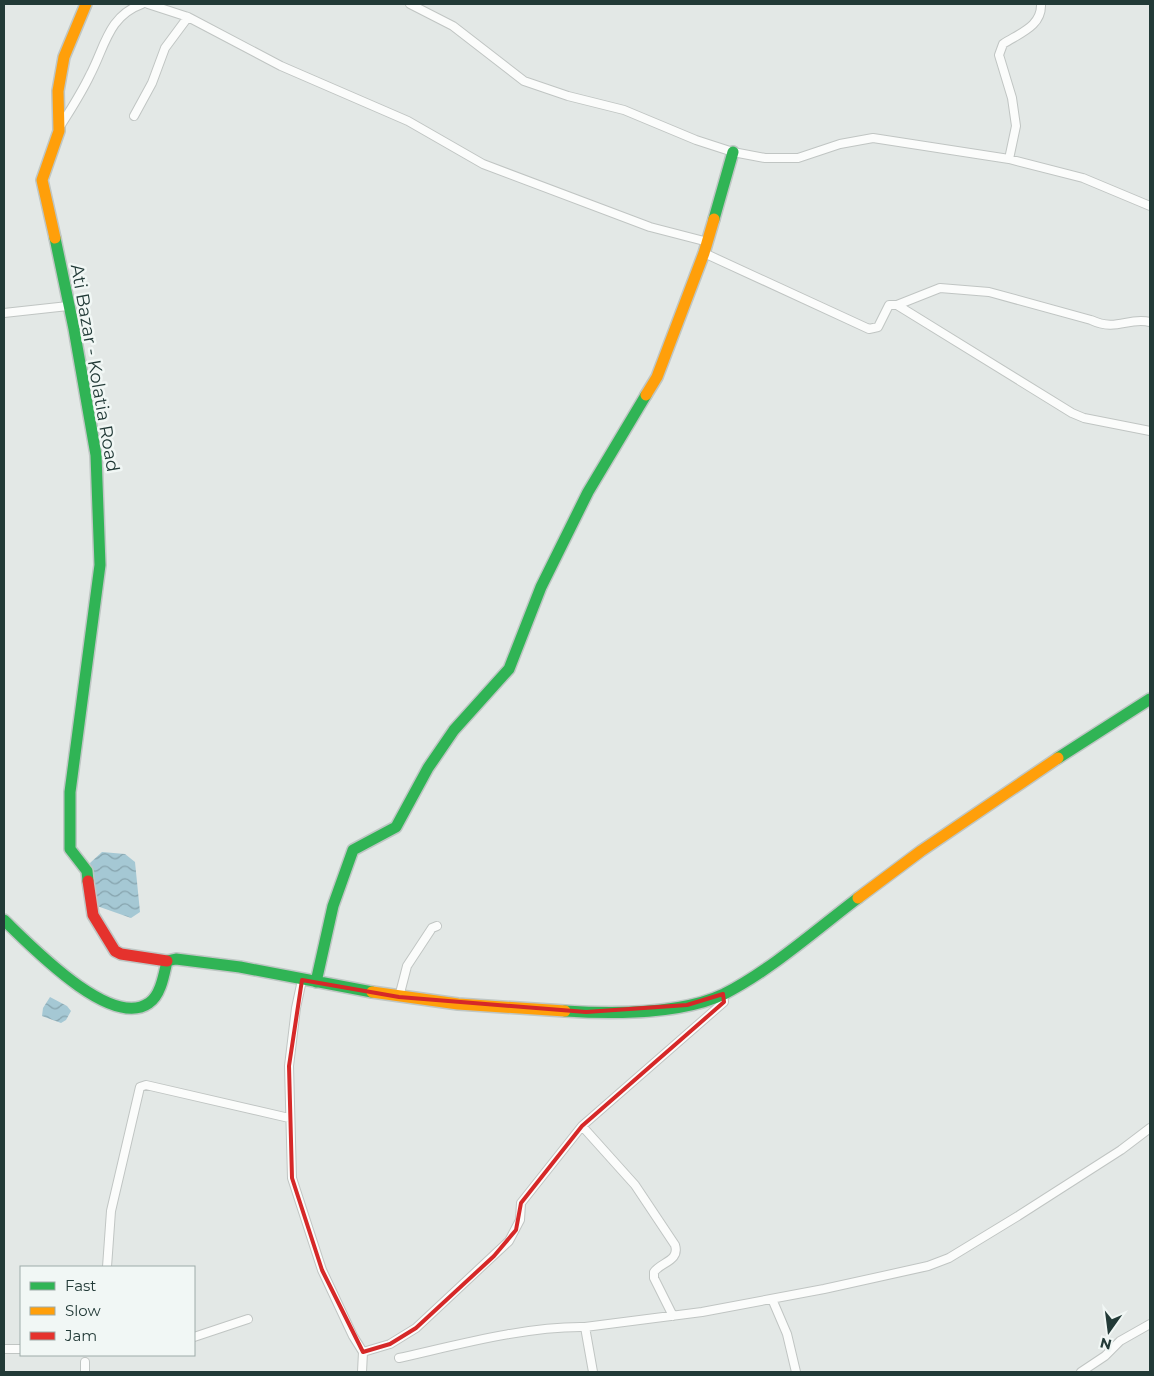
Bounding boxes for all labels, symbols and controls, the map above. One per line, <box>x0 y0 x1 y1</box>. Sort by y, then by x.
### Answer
street label: Ati Bazar - Kolatia Road <box>66 262 124 474</box>
legend <box>20 1266 195 1356</box>
text: Fast <box>65 1276 96 1295</box>
text: Slow <box>65 1301 101 1320</box>
north arrow <box>1084 1306 1134 1356</box>
text: Jam <box>64 1326 97 1345</box>
text: N <box>1098 1334 1114 1354</box>

